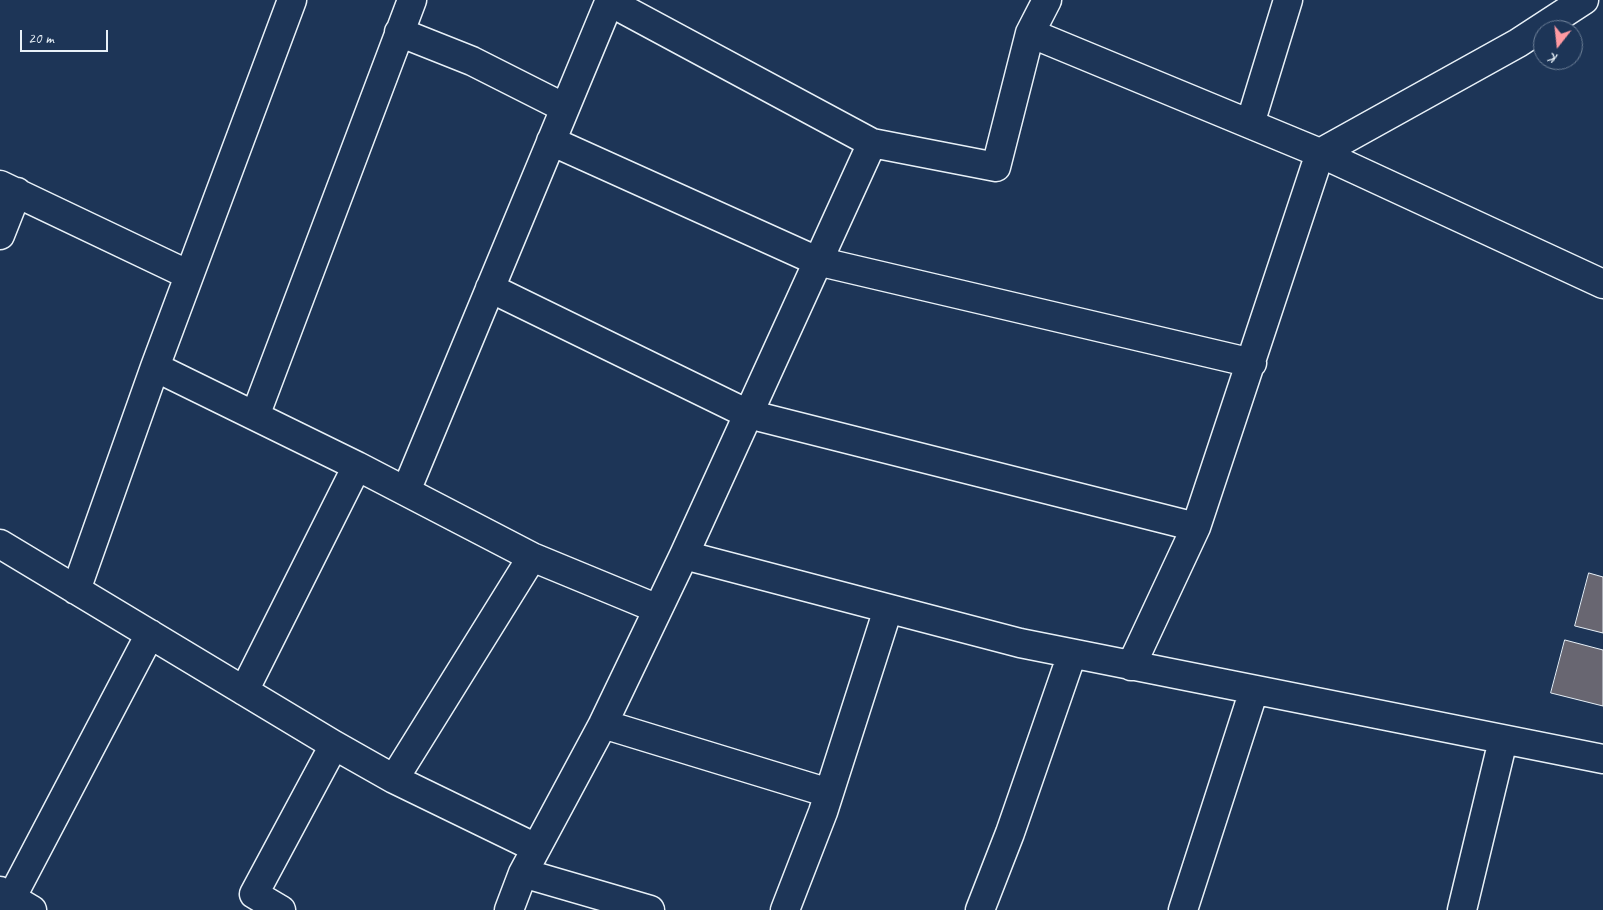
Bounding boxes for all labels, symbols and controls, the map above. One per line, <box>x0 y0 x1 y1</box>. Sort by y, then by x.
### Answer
scale bar <box>22 20 110 52</box>
north arrow <box>1533 20 1583 70</box>
text: 20 m <box>28 29 54 48</box>
text: K <box>1548 50 1560 68</box>

